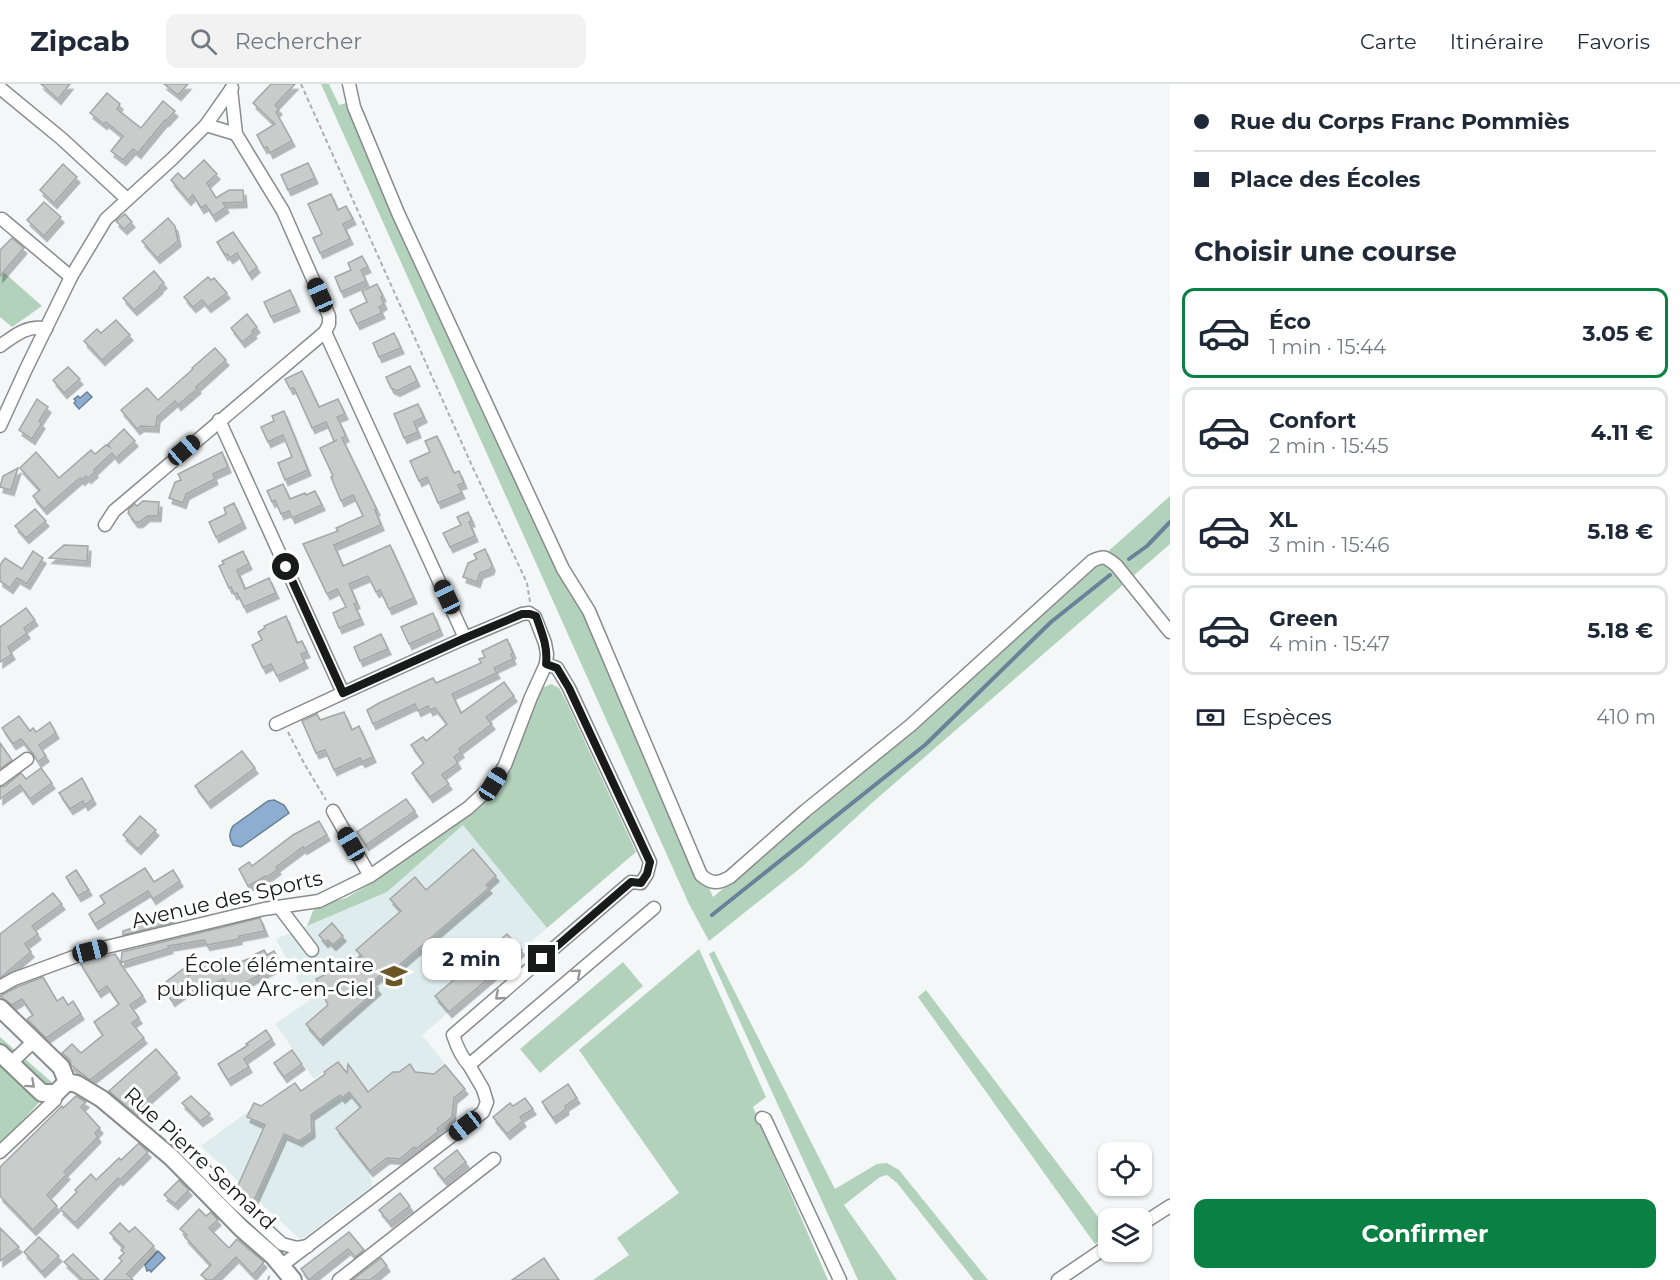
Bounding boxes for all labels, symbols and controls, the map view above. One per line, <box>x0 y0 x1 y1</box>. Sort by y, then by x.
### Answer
search box <box>166 14 586 68</box>
text: Zipcab <box>30 24 130 58</box>
icon: search <box>187 25 220 58</box>
text: Rechercher <box>235 28 362 55</box>
text: Carte <box>1360 29 1417 54</box>
text: Itinéraire <box>1450 29 1544 54</box>
text: Favoris <box>1577 29 1650 54</box>
text: Rue du Corps Franc Pommiès <box>1230 108 1570 135</box>
text: Place des Écoles <box>1230 166 1421 193</box>
text: Choisir une course <box>1194 235 1457 268</box>
car <box>304 275 336 315</box>
icon: car <box>1197 306 1251 360</box>
text: Éco <box>1269 308 1311 335</box>
text: 3.05 € <box>1582 320 1653 347</box>
text: 1 min · 15:44 <box>1269 335 1386 359</box>
icon: car <box>1197 405 1251 459</box>
text: Confort <box>1269 407 1356 434</box>
text: 4.11 € <box>1591 419 1653 446</box>
car <box>165 431 203 469</box>
text: 2 min · 15:45 <box>1269 434 1389 458</box>
icon: car <box>1197 504 1251 558</box>
text: XL <box>1269 506 1298 533</box>
text: 5.18 € <box>1587 518 1653 545</box>
text: 3 min · 15:46 <box>1269 533 1389 557</box>
route start <box>272 553 299 580</box>
car <box>431 577 463 617</box>
icon: car <box>1197 603 1251 657</box>
text: Green <box>1269 605 1338 632</box>
text: 5.18 € <box>1587 617 1653 644</box>
text: 4 min · 15:47 <box>1269 632 1390 656</box>
icon: cash <box>1194 701 1227 734</box>
text: Espèces <box>1242 704 1332 731</box>
text: 410 m <box>1596 705 1656 729</box>
car <box>476 764 510 804</box>
car <box>334 824 368 864</box>
street label: Avenue des Sports <box>129 865 325 933</box>
car <box>70 938 110 964</box>
callout: 2 min <box>422 938 521 980</box>
route end <box>528 945 555 972</box>
text: 2 min <box>442 947 501 971</box>
place label: École élémentaire publique Arc-en-Ciel <box>157 952 374 1001</box>
school or university icon: École élémentaire publique Arc-en-Ciel <box>379 961 409 991</box>
one-way arrow <box>570 969 581 980</box>
one-way arrow <box>495 989 506 1000</box>
one-way arrow <box>25 1077 35 1088</box>
street label: Rue Pierre Semard <box>119 1081 281 1235</box>
car <box>445 1108 485 1144</box>
map controls <box>1098 1142 1152 1262</box>
button: locate <box>1098 1142 1152 1196</box>
button: Confirmer <box>1194 1199 1656 1268</box>
button: layers <box>1098 1208 1152 1262</box>

